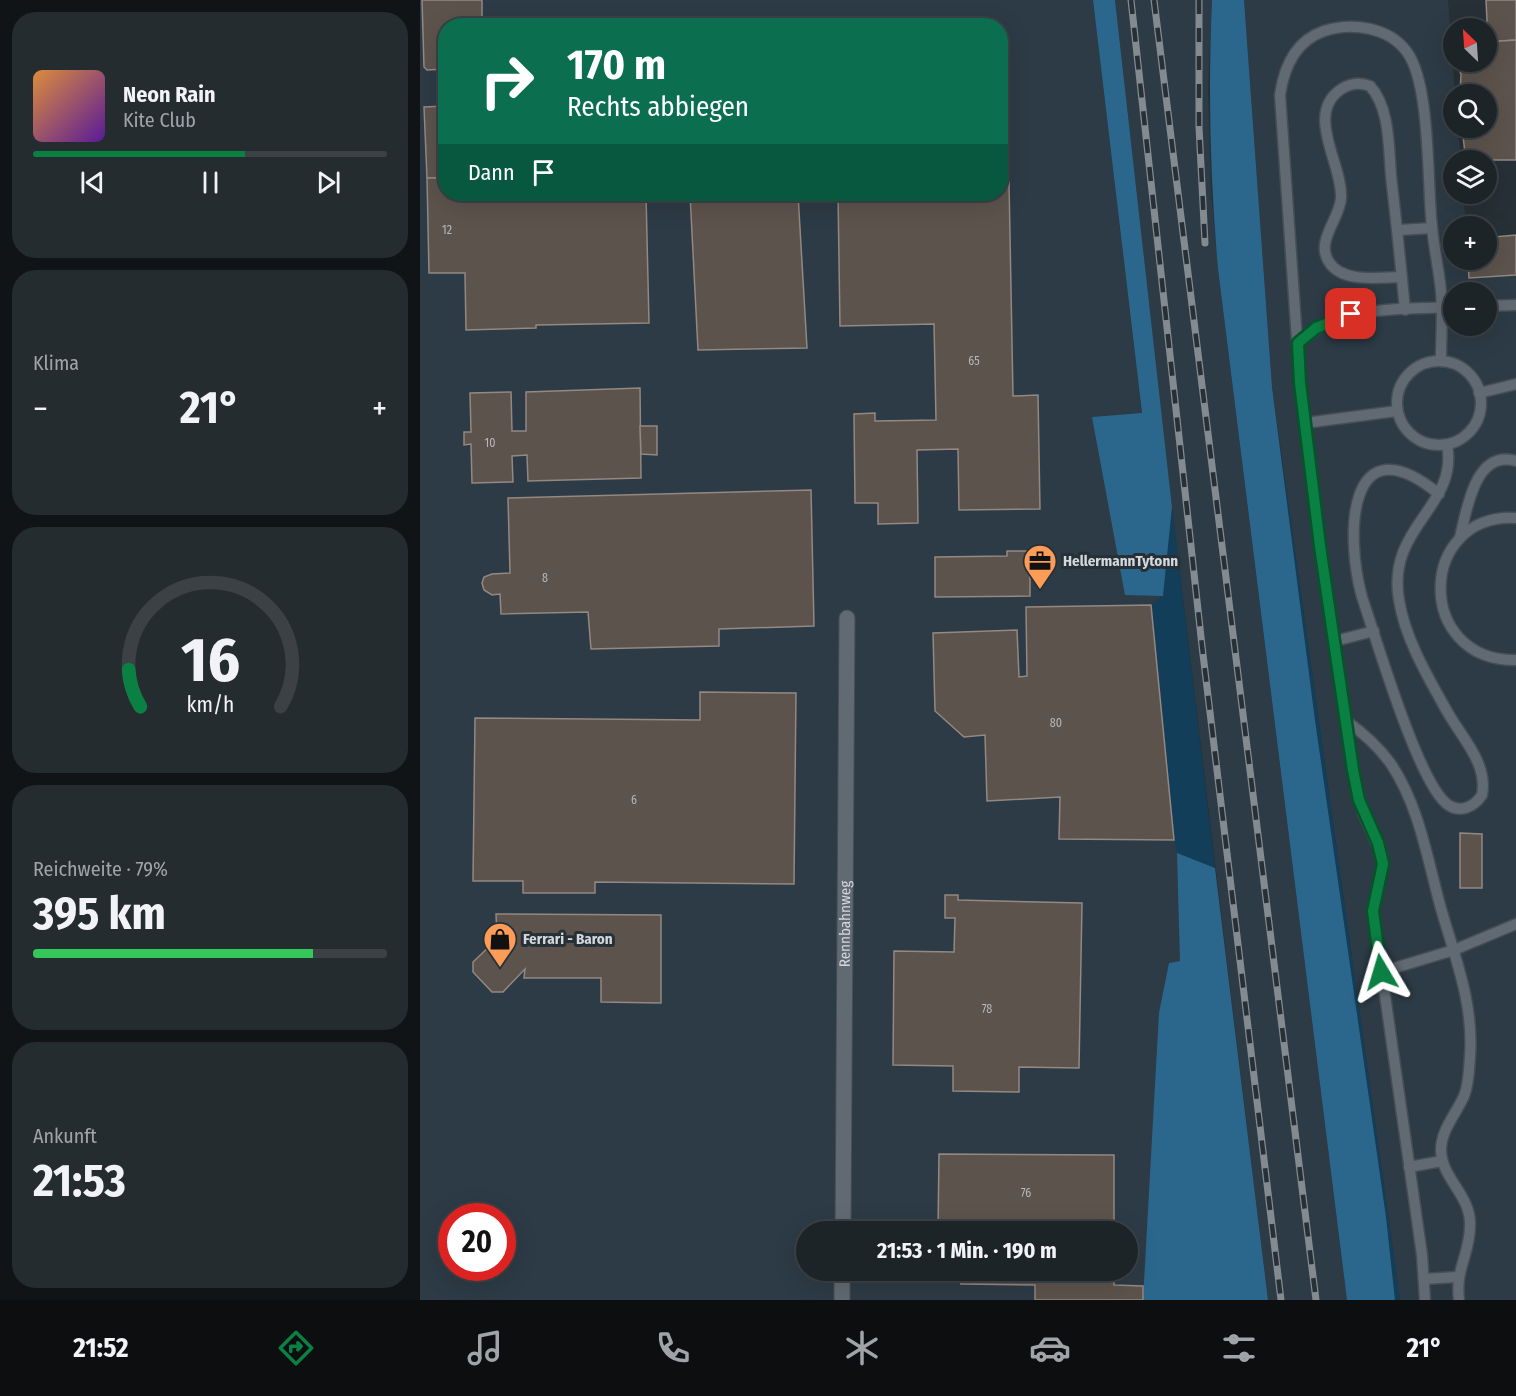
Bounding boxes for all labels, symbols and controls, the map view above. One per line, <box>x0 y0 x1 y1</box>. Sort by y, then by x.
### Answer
north arrow <box>1443 18 1497 72</box>
map controls <box>1443 18 1497 336</box>
text: 170 m <box>567 40 666 90</box>
icon: right <box>468 42 546 120</box>
text: Neon Rain <box>123 81 216 108</box>
button: search <box>1443 84 1497 138</box>
text: Rechts abbiegen <box>567 91 749 123</box>
text: Kite Club <box>123 108 196 132</box>
button: layers <box>1443 150 1497 204</box>
icon: arrive <box>527 156 560 189</box>
text: Dann <box>468 159 515 186</box>
icon: previous <box>76 166 109 199</box>
icon: pause <box>194 166 227 199</box>
icon: next <box>312 166 345 199</box>
button: + <box>1443 216 1497 270</box>
house number: 12 <box>442 223 452 237</box>
button: − <box>1443 282 1497 336</box>
pin <box>1325 288 1376 339</box>
icon: arrive <box>1334 297 1367 330</box>
text: Klima <box>33 351 79 375</box>
house number: 65 <box>968 354 980 368</box>
text: 21° <box>180 381 240 435</box>
text: − <box>33 389 48 429</box>
text: + <box>372 389 387 429</box>
house number: 10 <box>485 436 495 450</box>
office icon: HellermannTytonn <box>1022 543 1058 590</box>
place label: HellermannTytonn <box>1063 552 1178 570</box>
house number: 8 <box>542 571 548 585</box>
text: 16 <box>180 623 240 698</box>
text: km/h <box>186 692 234 718</box>
house number: 80 <box>1050 716 1062 730</box>
house number: 6 <box>631 793 637 807</box>
text: Reichweite · 79% <box>33 857 168 881</box>
street label: Rennbahnweg <box>836 881 854 967</box>
text: 395 km <box>33 887 166 941</box>
shop icon: Ferrari - Baron <box>482 921 518 968</box>
place label: Ferrari - Baron <box>523 930 613 948</box>
position arrow <box>1349 940 1413 1004</box>
house number: 78 <box>982 1002 992 1016</box>
text: Ankunft <box>33 1124 97 1148</box>
text: 21:53 <box>33 1154 126 1208</box>
house number: 76 <box>1021 1186 1031 1200</box>
speed limit sign: 20 <box>438 1203 516 1281</box>
text: 21:53 · 1 Min. · 190 m <box>877 1237 1057 1264</box>
icon: directions <box>275 1327 317 1369</box>
icon: music <box>464 1327 506 1369</box>
icon: phone <box>652 1327 694 1369</box>
icon: climate <box>841 1327 883 1369</box>
icon: car <box>1029 1327 1071 1369</box>
icon: filters <box>1218 1327 1260 1369</box>
text: 21:52 <box>73 1332 129 1364</box>
text: 21° <box>1407 1332 1443 1364</box>

